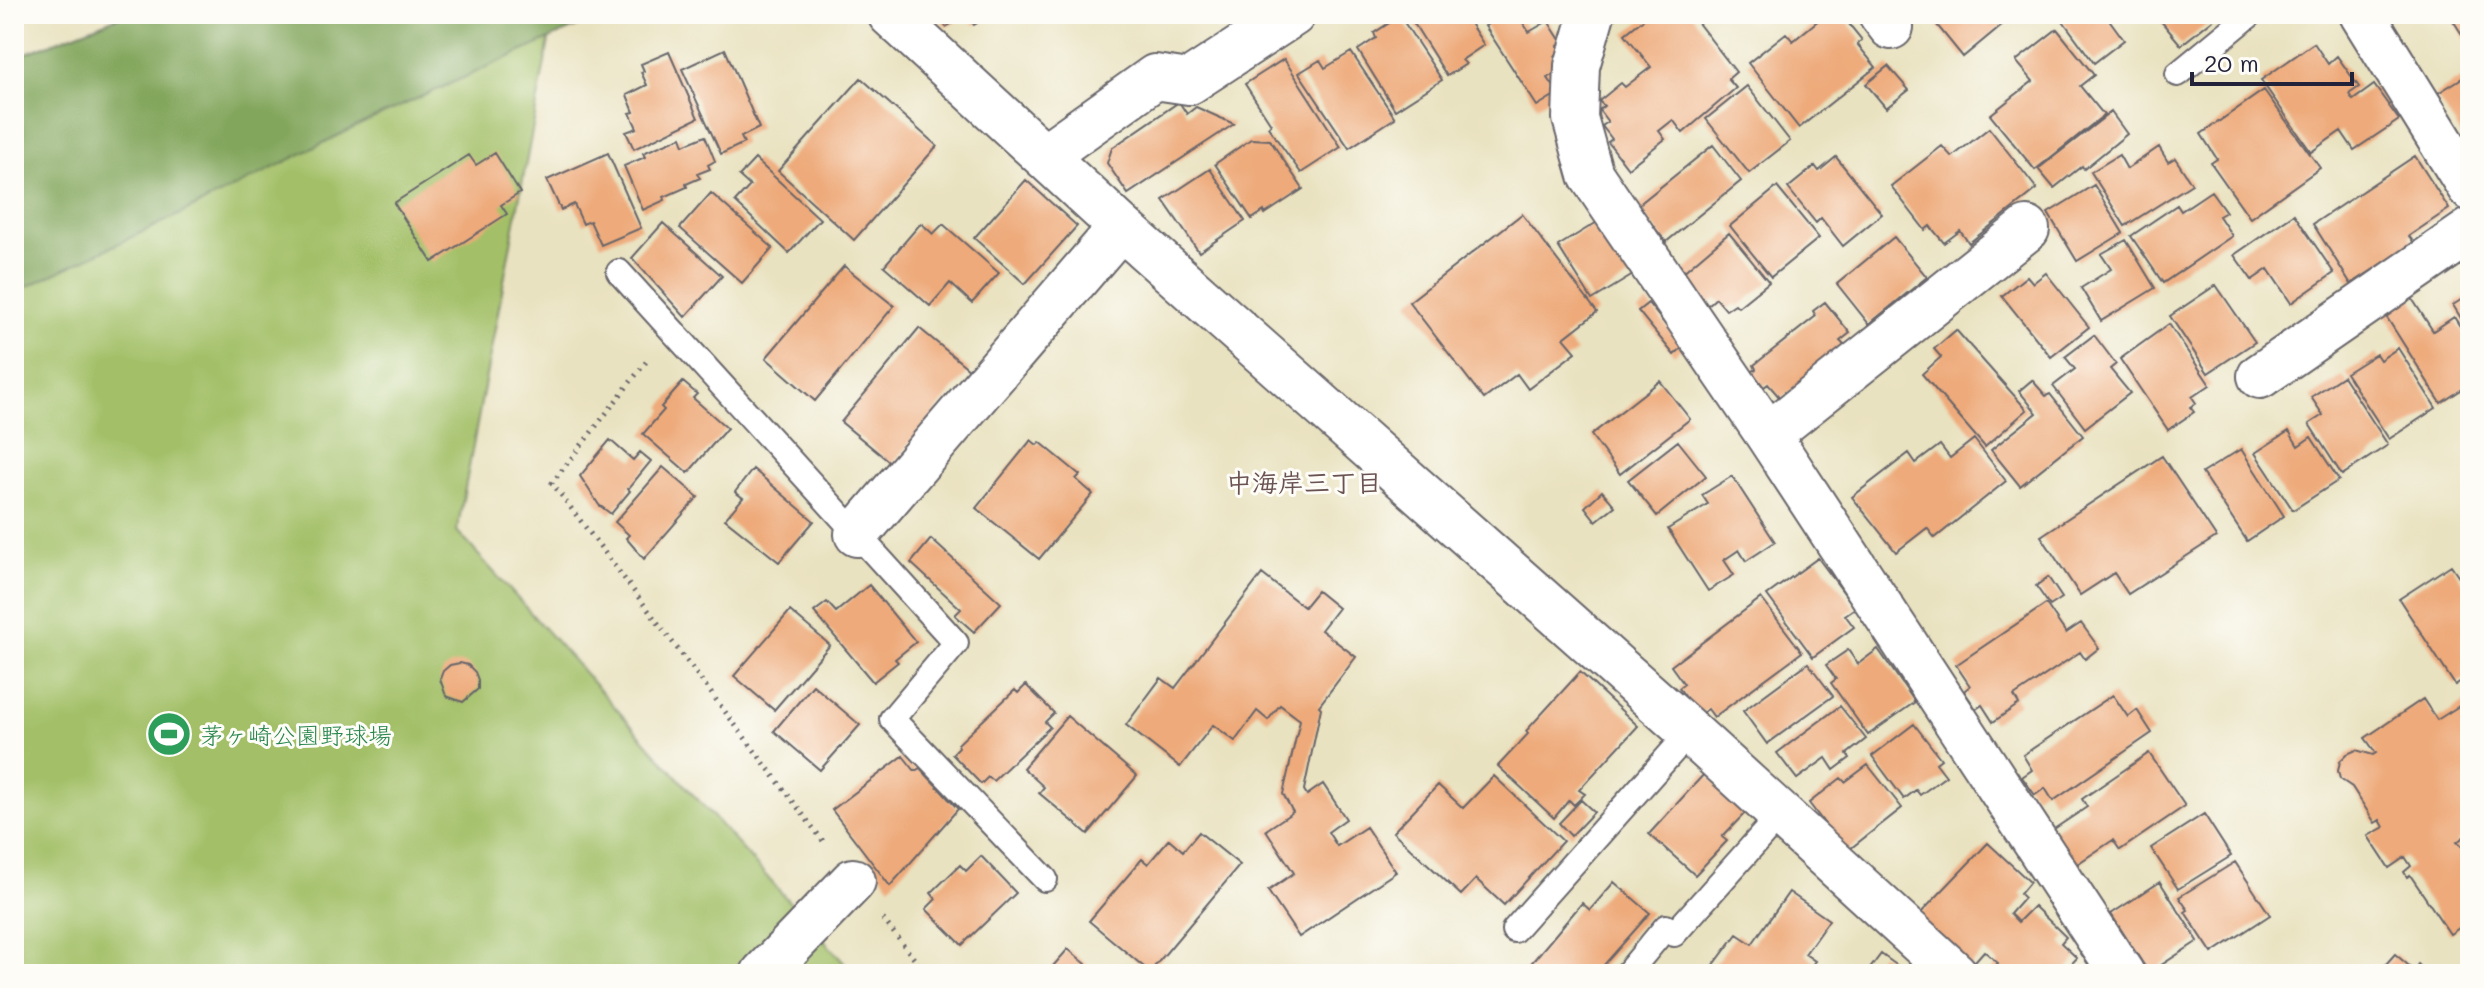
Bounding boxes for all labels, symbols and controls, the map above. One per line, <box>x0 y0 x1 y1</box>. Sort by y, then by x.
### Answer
scale bar <box>2192 36 2352 86</box>
text: 20 m <box>2204 47 2259 78</box>
district label: 中海岸三丁目 <box>1226 465 1382 499</box>
sports icon: 茅ヶ崎公園野球場 <box>145 710 193 758</box>
place label: 茅ヶ崎公園野球場 <box>200 719 392 750</box>

